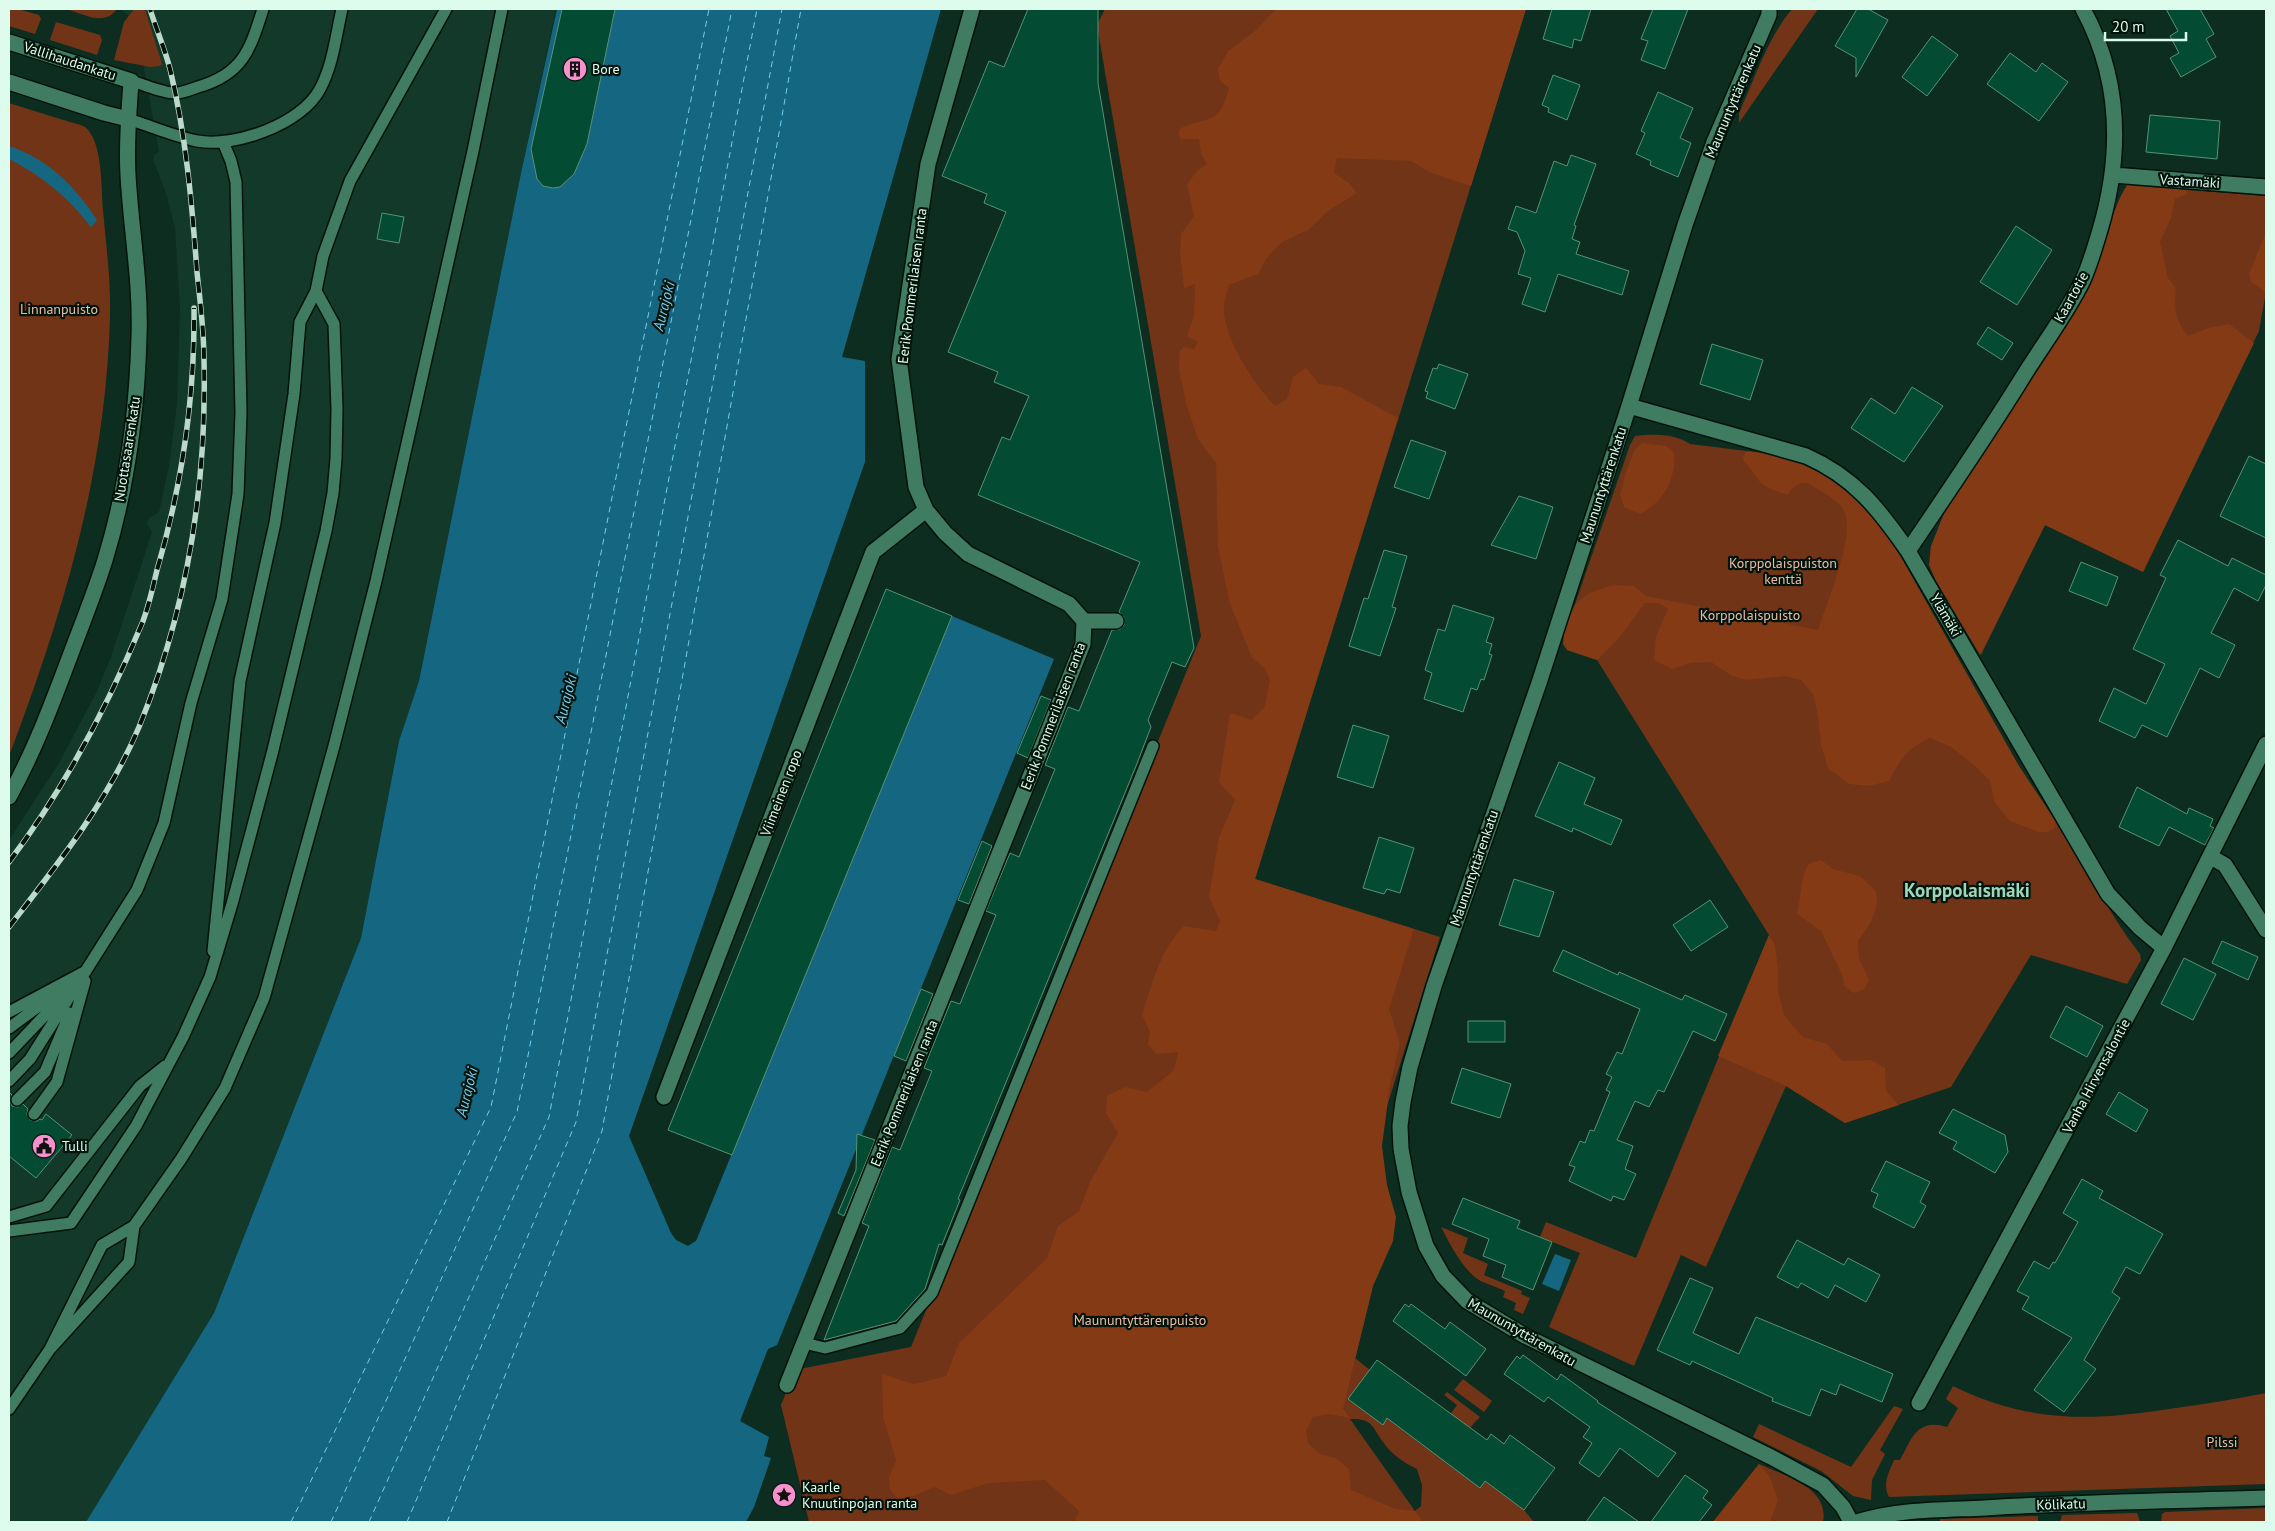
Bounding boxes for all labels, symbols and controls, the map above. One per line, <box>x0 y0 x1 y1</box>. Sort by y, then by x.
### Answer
scale bar <box>2105 10 2186 42</box>
text: 20 m <box>2112 17 2145 36</box>
street label: Vallihaudankatu <box>20 37 119 84</box>
street label: Maununtyttärenkatu <box>1701 42 1765 160</box>
building icon: Bore <box>562 56 588 82</box>
place label: Bore <box>592 60 620 78</box>
street label: Vastamäki <box>2158 170 2221 192</box>
street label: Eerik Pommerilaisen ranta <box>894 207 930 365</box>
street label: Kaartotie <box>2050 269 2092 325</box>
water label: Aurajoki <box>648 278 679 333</box>
park label: Linnanpuisto <box>20 300 98 318</box>
street label: Nuottasaarenkatu <box>110 395 144 503</box>
street label: Maununtyttärenkatu <box>1576 424 1630 546</box>
park label: Korppolaispuiston kenttä <box>1729 554 1837 588</box>
street label: Ylämäki <box>1926 590 1966 640</box>
park label: Korppolaispuisto <box>1700 606 1800 624</box>
street label: Eerik Pommerilaisen ranta <box>1017 640 1089 792</box>
water label: Aurajoki <box>550 671 581 726</box>
street label: Viimeinen ropo <box>756 747 806 840</box>
street label: Maununtyttärenkatu <box>1446 808 1502 928</box>
district label: Korppolaismäki <box>1904 878 2030 902</box>
street label: Vanha Hirvensalontie <box>2058 1016 2134 1137</box>
street label: Eerik Pommerilaisen ranta <box>866 1017 942 1169</box>
water label: Aurajoki <box>451 1064 482 1119</box>
public building icon: Tulli <box>31 1133 57 1159</box>
place label: Tulli <box>62 1137 88 1155</box>
street label: Maununtyttärenkatu <box>1465 1294 1579 1370</box>
park label: Maununtyttärenpuisto <box>1074 1311 1206 1329</box>
park label: Pilssi <box>2206 1433 2238 1451</box>
place label: Kaarle Knuutinpojan ranta <box>802 1478 917 1512</box>
place icon: Kaarle Knuutinpojan ranta <box>771 1482 797 1508</box>
street label: Kölikatu <box>2036 1494 2086 1514</box>

